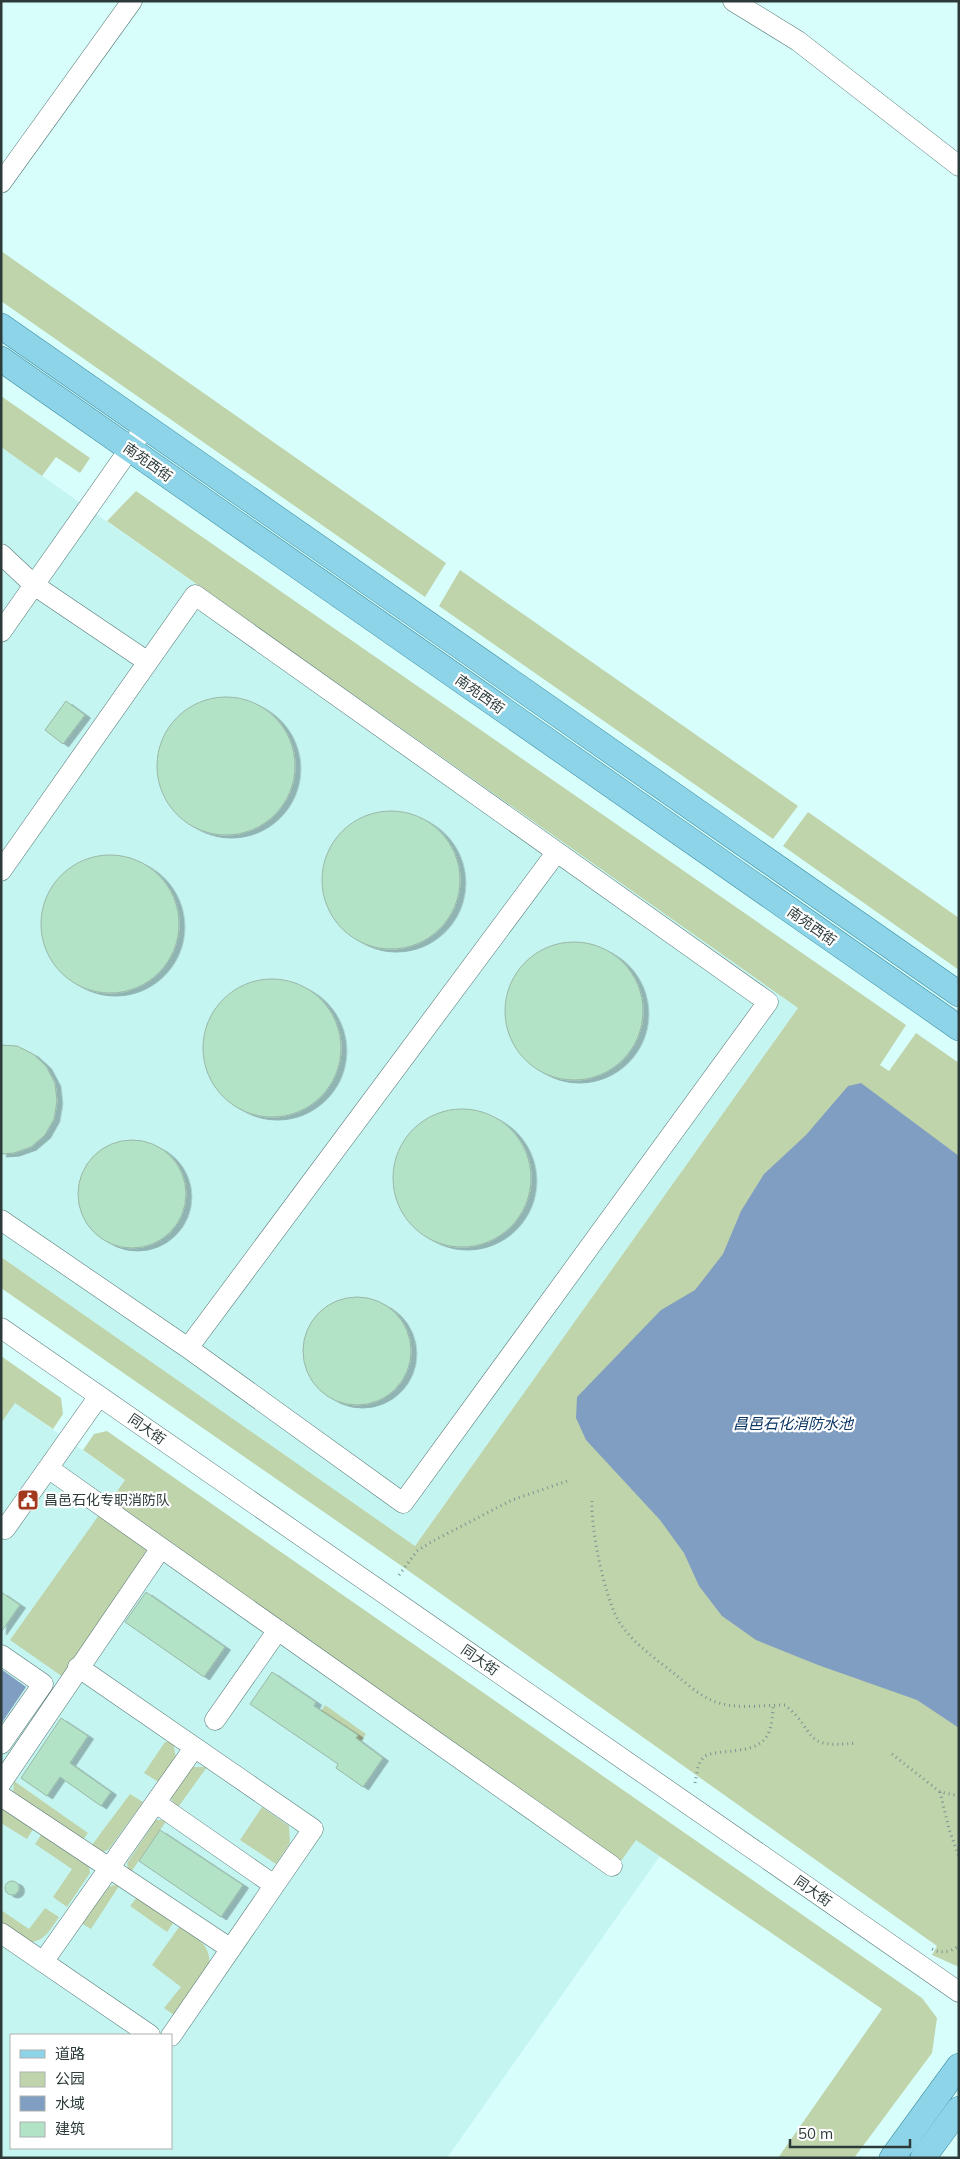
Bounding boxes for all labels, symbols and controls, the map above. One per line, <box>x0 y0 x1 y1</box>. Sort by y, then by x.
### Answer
street label: 南苑西街 <box>120 439 176 485</box>
street label: 南苑西街 <box>452 671 508 717</box>
street label: 南苑西街 <box>784 903 840 949</box>
street label: 同大街 <box>125 1410 169 1448</box>
water label: 昌邑石化消防水池 <box>733 1414 855 1433</box>
public building icon: 昌邑石化专职消防队 <box>16 1488 40 1512</box>
place label: 昌邑石化专职消防队 <box>44 1491 170 1509</box>
street label: 同大街 <box>458 1641 502 1679</box>
street label: 同大街 <box>791 1872 835 1910</box>
legend <box>10 2034 172 2149</box>
text: 道路 <box>55 2044 85 2063</box>
text: 公园 <box>55 2069 85 2088</box>
text: 水域 <box>55 2094 85 2113</box>
scale bar <box>790 2116 910 2148</box>
text: 建筑 <box>55 2119 85 2138</box>
text: 50 m <box>798 2124 833 2143</box>

